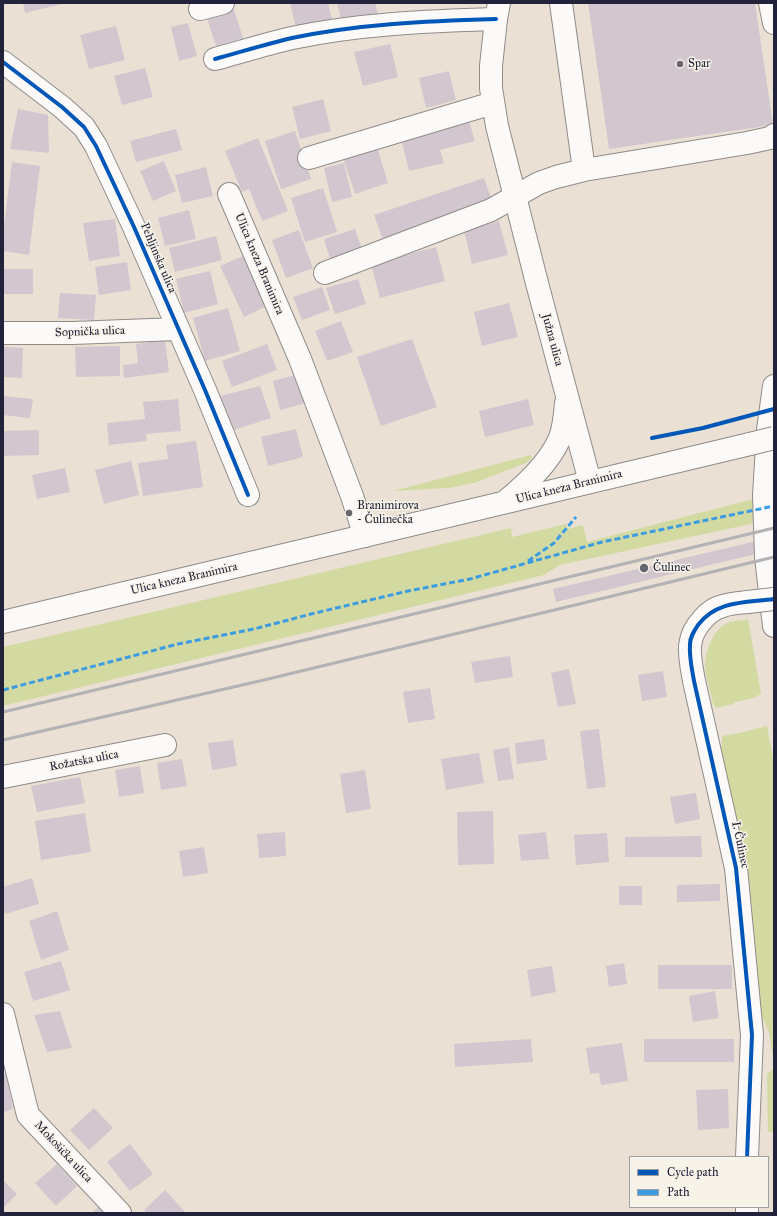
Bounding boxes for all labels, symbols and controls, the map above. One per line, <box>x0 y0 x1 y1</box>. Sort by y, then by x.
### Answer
place label: Spar <box>688 57 710 71</box>
marker: Spar <box>675 59 685 69</box>
street label: Ulica kneza Branimira <box>231 211 287 317</box>
street label: Pehljinska ulica <box>137 221 179 295</box>
street label: Južna ulica <box>538 312 566 368</box>
street label: Sopnička ulica <box>55 324 125 340</box>
street label: Ulica kneza Branimira <box>514 467 624 507</box>
place label: Branimirova - Čulinečka <box>357 499 419 527</box>
marker: Branimirova - Čulinečka <box>344 508 354 518</box>
street label: Ulica kneza Branimira <box>129 560 239 598</box>
place label: Čulinec <box>653 561 691 575</box>
marker: Čulinec <box>638 562 650 574</box>
street label: Rožatska ulica <box>48 747 120 775</box>
street label: I. Čulinec <box>728 820 752 870</box>
street label: Mokošička ulica <box>31 1118 95 1186</box>
legend <box>629 1156 769 1208</box>
text: Cycle path <box>667 1165 719 1179</box>
text: Path <box>667 1185 690 1199</box>

